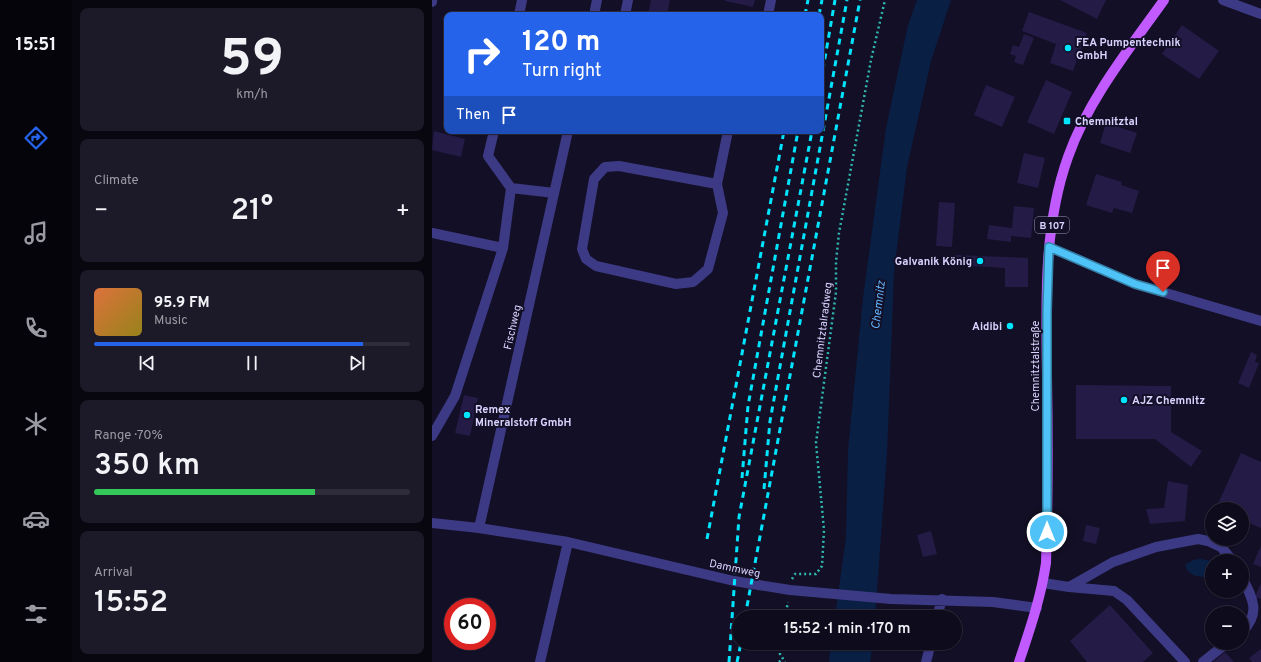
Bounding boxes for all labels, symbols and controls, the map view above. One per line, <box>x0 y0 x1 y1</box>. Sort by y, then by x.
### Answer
text: 120 m <box>522 25 600 61</box>
text: 59 <box>220 28 284 94</box>
icon: right <box>456 28 508 80</box>
text: 15:51 <box>16 34 56 57</box>
place label: FEA Pumpentechnik GmbH <box>1076 36 1181 63</box>
marker: FEA Pumpentechnik GmbH <box>1063 43 1073 53</box>
text: Turn right <box>522 60 602 83</box>
text: km/h <box>236 87 268 103</box>
icon: arrive <box>498 104 520 126</box>
text: Then <box>456 106 490 125</box>
place label: Chemnitztal <box>1075 115 1138 129</box>
marker: Chemnitztal <box>1062 116 1072 126</box>
icon: directions <box>22 124 50 152</box>
text: Climate <box>94 173 139 189</box>
text: 21° <box>231 193 273 230</box>
text: − <box>94 198 108 225</box>
text: + <box>396 198 410 225</box>
road number: B 107 <box>1035 217 1069 233</box>
icon: music <box>22 219 50 247</box>
pin <box>1146 251 1180 292</box>
place label: Galvanik König <box>895 255 972 269</box>
marker: Galvanik König <box>975 256 985 266</box>
icon: arrive <box>1152 257 1174 279</box>
water label: Chemnitz <box>868 279 890 330</box>
street label: Chemnitztalradweg <box>810 281 836 379</box>
text: 95.9 FM <box>154 294 210 313</box>
street label: Fischweg <box>501 303 525 351</box>
text: Music <box>154 313 188 329</box>
icon: phone <box>22 314 50 342</box>
place label: Aidibi <box>972 320 1002 334</box>
street label: Chemnitztalstraße <box>1029 320 1043 411</box>
marker: Aidibi <box>1005 321 1015 331</box>
icon: previous <box>136 352 158 374</box>
icon: pause <box>241 352 263 374</box>
icon: next <box>346 352 368 374</box>
place label: AJZ Chemnitz <box>1132 394 1205 408</box>
marker: AJZ Chemnitz <box>1119 395 1129 405</box>
place label: Remex Mineralstoff GmbH <box>475 403 572 430</box>
icon: climate <box>22 410 50 438</box>
marker: Remex Mineralstoff GmbH <box>462 410 472 420</box>
text: Range · 70% <box>94 428 163 444</box>
text: 350 km <box>94 448 200 485</box>
map controls <box>1205 502 1249 650</box>
button: layers <box>1205 502 1249 546</box>
icon: car <box>22 505 50 533</box>
position arrow <box>1026 511 1068 553</box>
button: + <box>1205 554 1249 598</box>
street label: Dammweg <box>708 557 762 581</box>
text: Arrival <box>94 565 133 581</box>
text: 15:52 <box>94 585 168 622</box>
speed limit sign: 60 <box>444 598 496 650</box>
icon: filters <box>22 600 50 628</box>
button: − <box>1205 606 1249 650</box>
text: 15:52 · 1 min · 170 m <box>783 620 911 639</box>

